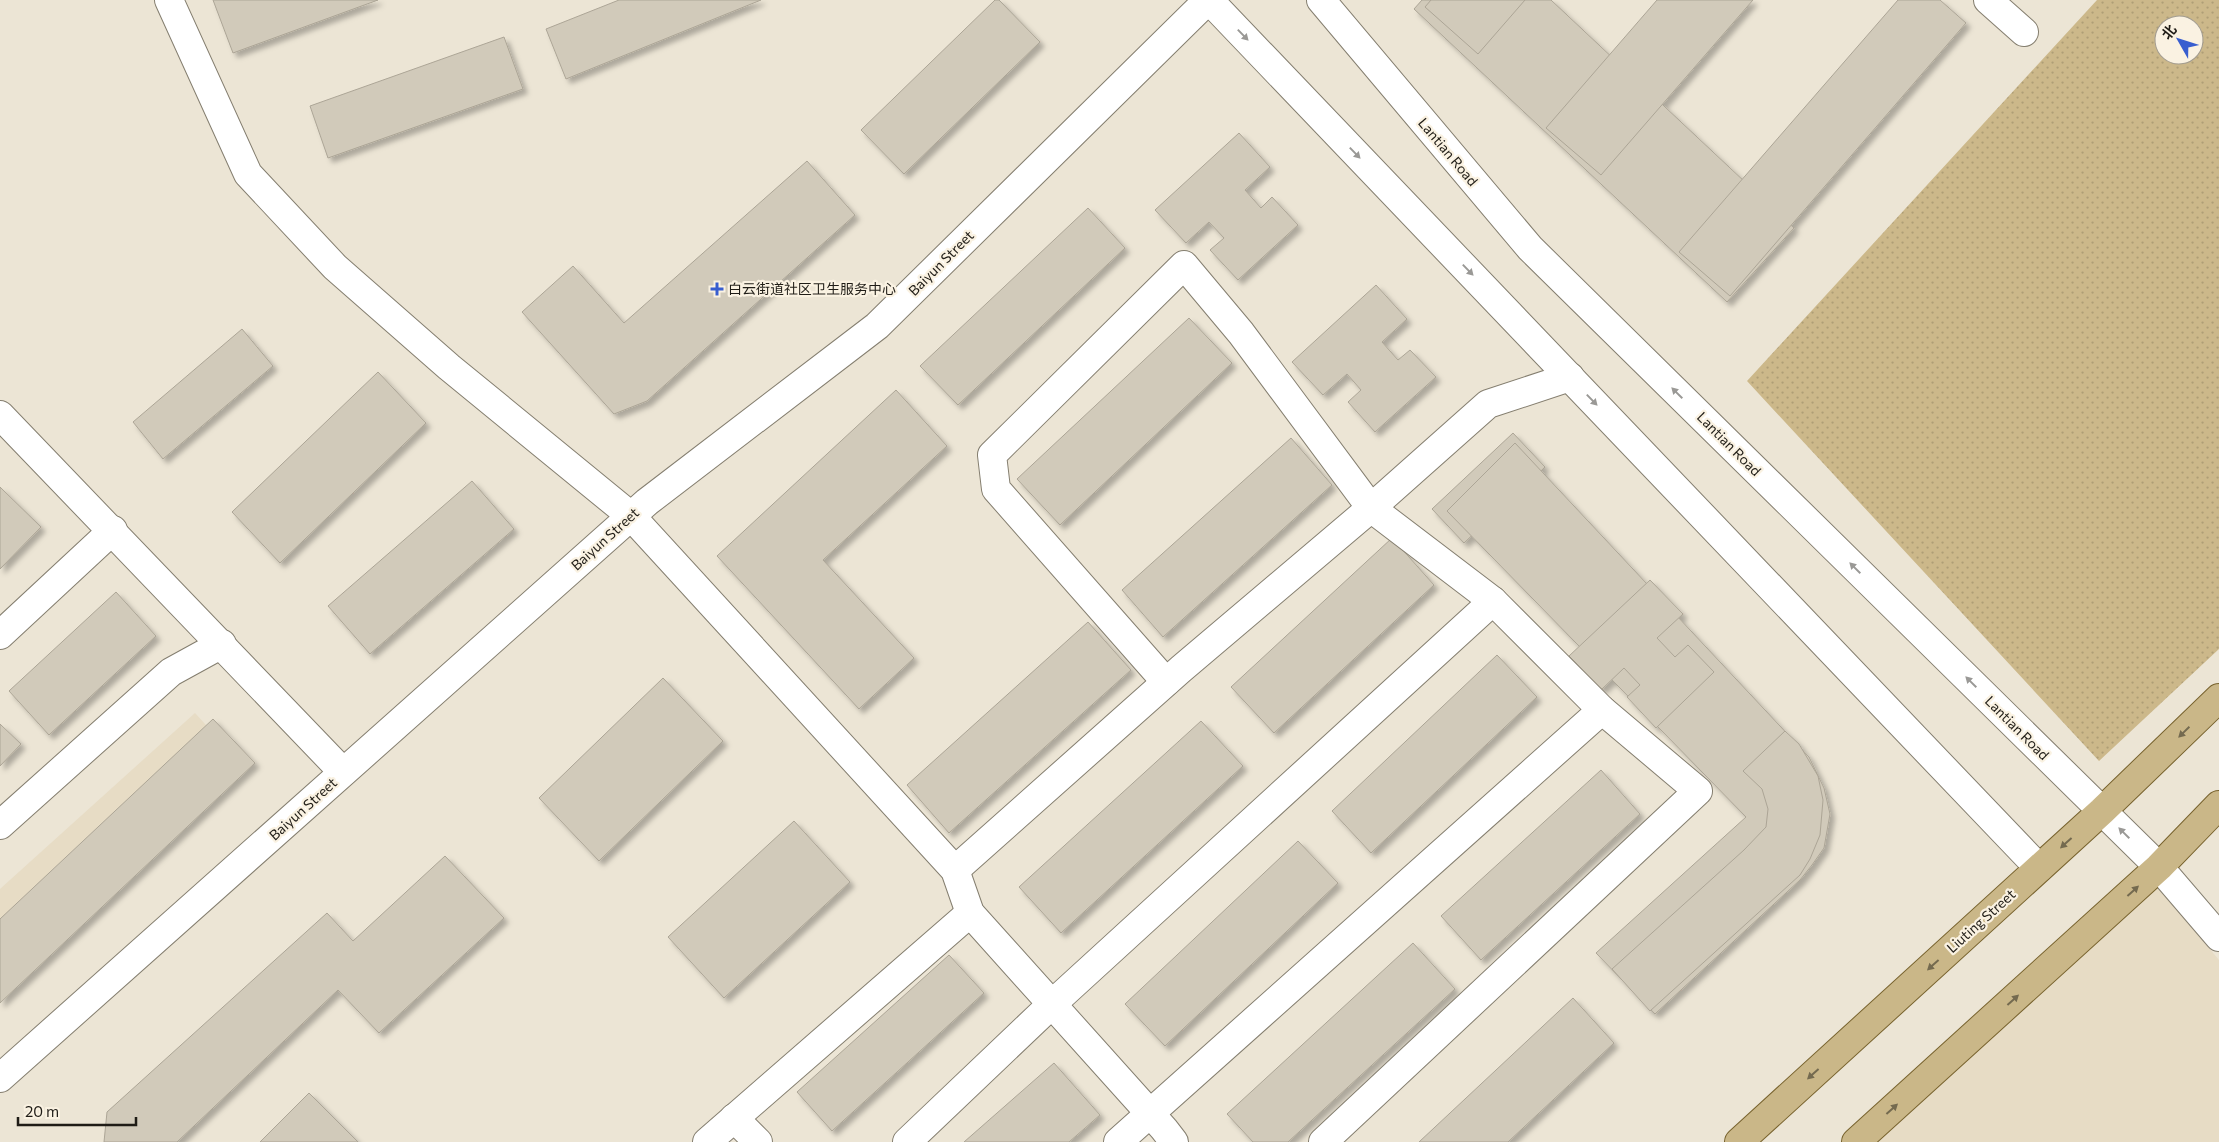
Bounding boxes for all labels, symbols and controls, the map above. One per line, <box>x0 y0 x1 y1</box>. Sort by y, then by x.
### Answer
north arrow <box>2154 15 2204 65</box>
text: 北 <box>2157 21 2180 42</box>
one-way arrow <box>1237 29 1249 41</box>
street label: Lantian Road <box>1415 114 1482 189</box>
one-way arrow <box>1349 146 1361 158</box>
street label: Baiyun Street <box>904 226 977 299</box>
one-way arrow <box>1462 264 1474 276</box>
place label: 白云街道社区卫生服务中心 <box>728 280 896 297</box>
marker: 白云街道社区卫生服务中心 <box>710 282 724 296</box>
one-way arrow <box>1671 387 1683 399</box>
one-way arrow <box>1586 394 1598 406</box>
street label: Lantian Road <box>1694 408 1765 479</box>
street label: Baiyun Street <box>567 504 642 573</box>
one-way arrow <box>1849 562 1861 574</box>
one-way arrow <box>1965 676 1977 688</box>
street label: Lantian Road <box>1982 692 2053 763</box>
one-way arrow <box>2178 726 2190 738</box>
street label: Baiyun Street <box>265 774 340 843</box>
one-way arrow <box>2118 827 2130 839</box>
one-way arrow <box>2060 838 2073 849</box>
street label: Liuting Street <box>1943 885 2019 956</box>
one-way arrow <box>2126 885 2139 896</box>
one-way arrow <box>1928 959 1940 971</box>
one-way arrow <box>2006 994 2018 1006</box>
one-way arrow <box>1808 1068 1820 1080</box>
scale bar <box>18 1094 135 1126</box>
text: 20 m <box>25 1102 59 1120</box>
one-way arrow <box>1886 1103 1898 1115</box>

